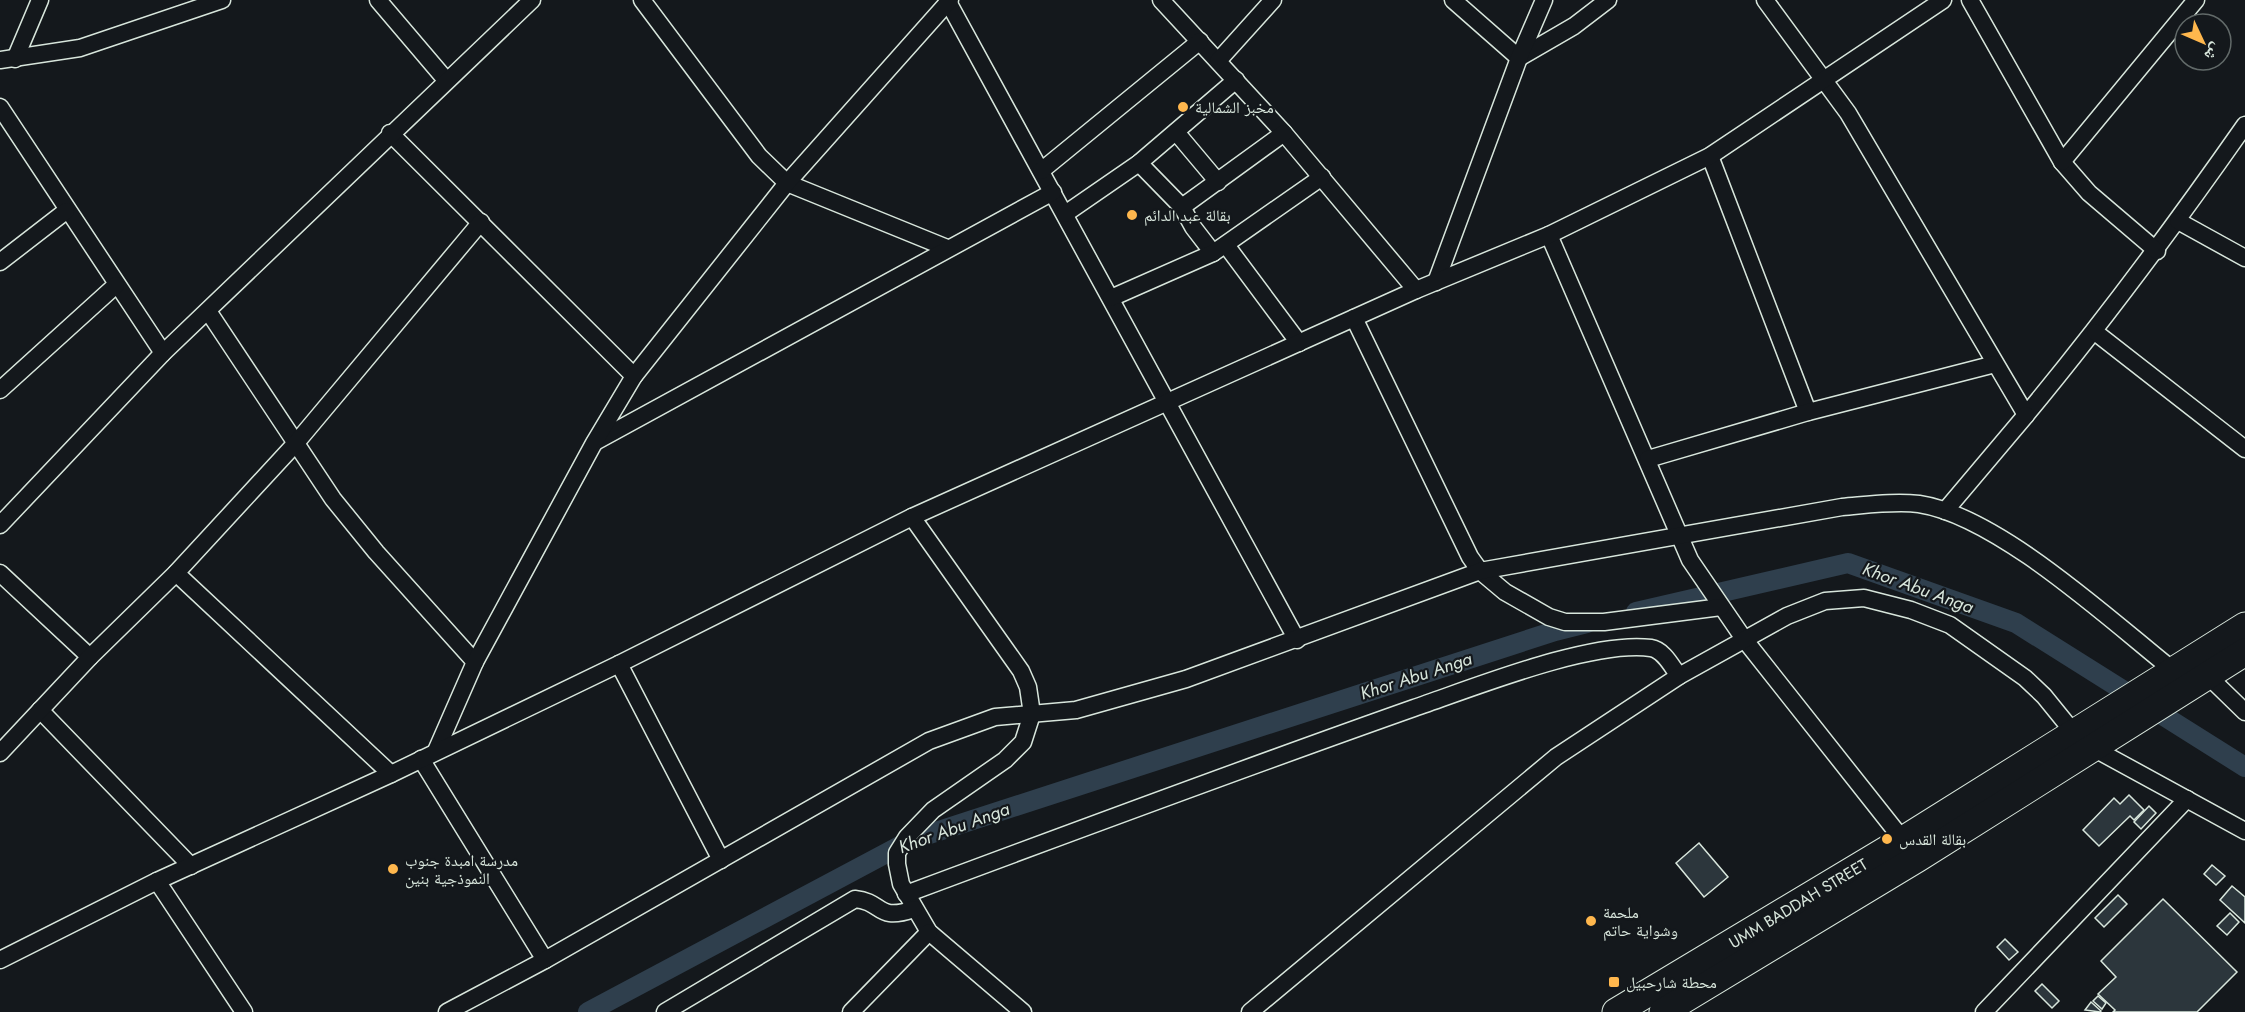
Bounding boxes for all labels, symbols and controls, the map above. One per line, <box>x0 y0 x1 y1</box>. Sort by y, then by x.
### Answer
north arrow <box>2173 12 2233 72</box>
text: ش <box>2199 38 2228 66</box>
place label: مخبز الشمالية <box>1195 96 1274 119</box>
marker: مخبز الشمالية <box>1176 100 1190 114</box>
place label: بقالة عبد الدائم <box>1144 204 1231 227</box>
marker: بقالة عبد الدائم <box>1125 208 1139 222</box>
water label: Khor Abu Anga <box>1859 556 1977 620</box>
water label: Khor Abu Anga <box>1357 646 1476 706</box>
water label: Khor Abu Anga <box>895 796 1013 860</box>
place label: بقالة القدس <box>1899 828 1966 851</box>
marker: بقالة القدس <box>1880 832 1894 846</box>
place label: مدرسة امبدة جنوب النموذجية بنين <box>405 849 518 890</box>
street label: UMM BADDAH STREET <box>1724 853 1872 954</box>
marker: مدرسة امبدة جنوب النموذجية بنين <box>386 862 400 876</box>
place label: ملحمة وشواية حاتم <box>1603 901 1678 942</box>
marker: ملحمة وشواية حاتم <box>1584 914 1598 928</box>
place label: محطة شارحبيل <box>1626 971 1717 994</box>
marker: محطة شارحبيل <box>1607 975 1621 989</box>

